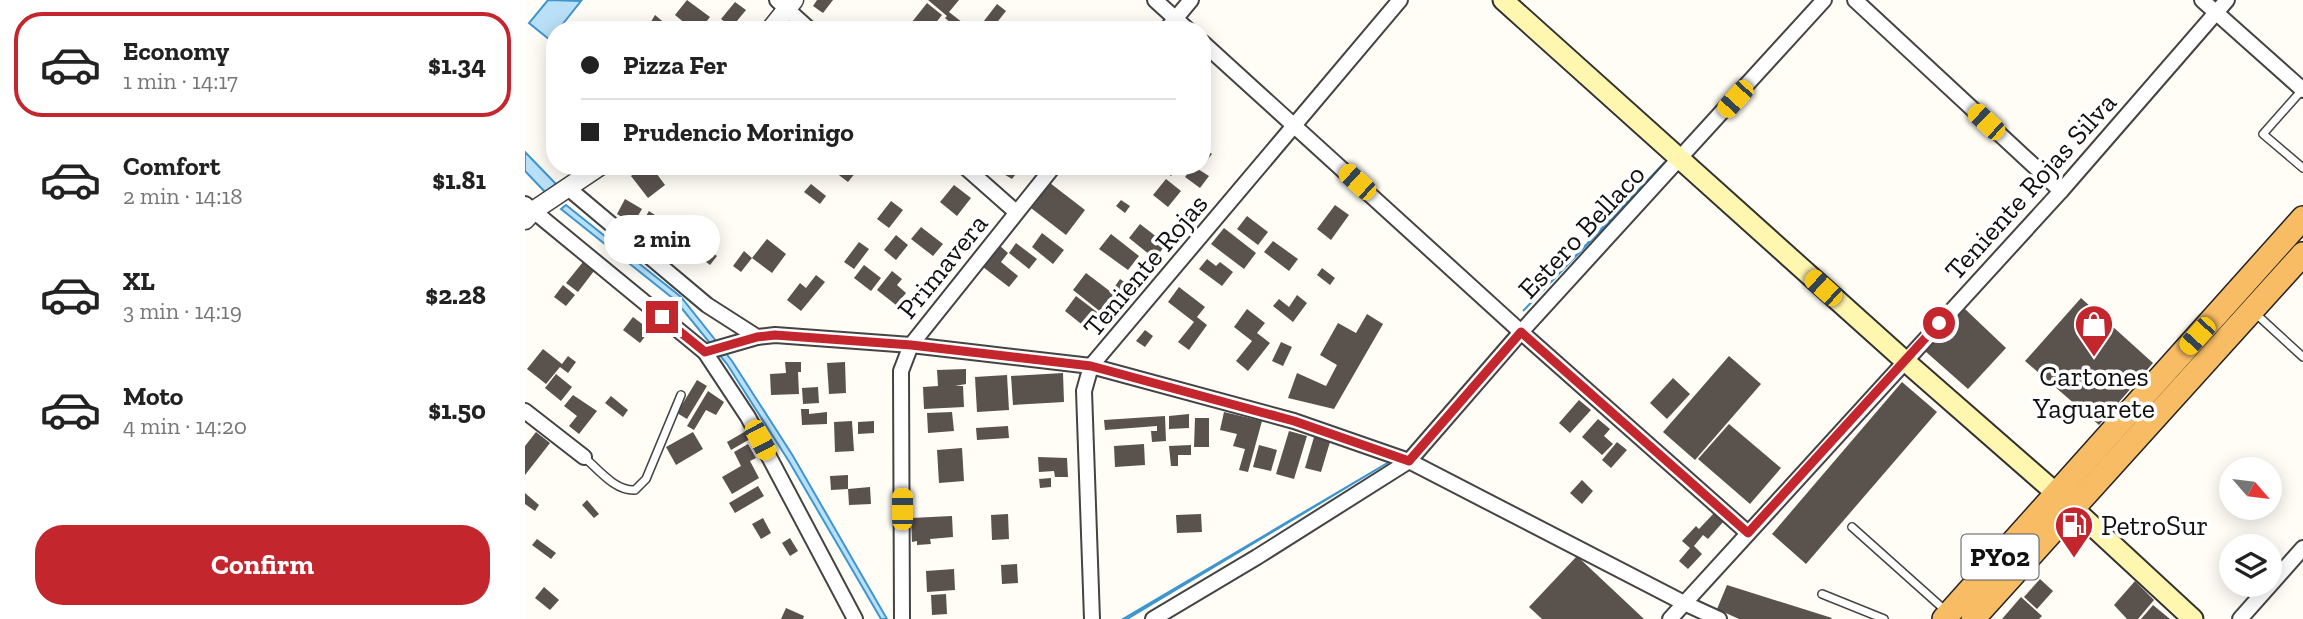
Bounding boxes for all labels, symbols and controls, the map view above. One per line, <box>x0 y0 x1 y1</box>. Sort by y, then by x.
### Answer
icon: car <box>39 33 102 96</box>
text: Economy <box>123 35 229 67</box>
text: $1.34 <box>428 49 486 81</box>
text: Pizza Fer <box>623 49 728 81</box>
text: 1 min · 14:17 <box>123 67 238 95</box>
car <box>1714 76 1757 122</box>
street label: Teniente Rojas Silva <box>1938 86 2123 287</box>
car <box>1964 100 2009 144</box>
text: Prudencio Morinigo <box>623 116 854 148</box>
icon: car <box>39 148 102 211</box>
text: Comfort <box>123 150 220 182</box>
street label: Estero Bellaco <box>1511 158 1652 305</box>
car <box>1335 160 1380 204</box>
text: $1.81 <box>432 164 486 196</box>
text: 2 min · 14:18 <box>123 182 243 210</box>
street label: Teniente Rojas <box>1076 187 1215 343</box>
street label: Primavera <box>890 207 995 325</box>
callout: 2 min <box>604 216 720 264</box>
text: 2 min <box>633 225 691 253</box>
icon: car <box>39 263 102 326</box>
text: XL <box>123 265 155 297</box>
car <box>1801 266 1846 310</box>
text: $2.28 <box>425 279 486 311</box>
text: 3 min · 14:19 <box>123 297 242 325</box>
route end <box>646 301 678 333</box>
shop icon: Cartones Yaguarete <box>2073 303 2115 358</box>
route start <box>1923 307 1955 339</box>
car <box>2176 313 2219 359</box>
place label: Cartones Yaguarete <box>2032 360 2155 425</box>
icon: car <box>39 378 102 441</box>
text: Moto <box>123 380 183 412</box>
text: $1.50 <box>428 394 486 426</box>
text: 4 min · 14:20 <box>123 412 247 440</box>
car <box>741 417 780 463</box>
north arrow <box>2219 457 2282 520</box>
map controls <box>2219 457 2282 597</box>
car <box>892 488 913 530</box>
fuel station icon: PetroSur <box>2053 504 2095 559</box>
place label: PetroSur <box>2101 509 2208 542</box>
button: Confirm <box>35 525 490 605</box>
road number: PY02 <box>1961 534 2039 580</box>
button: layers <box>2219 534 2282 597</box>

